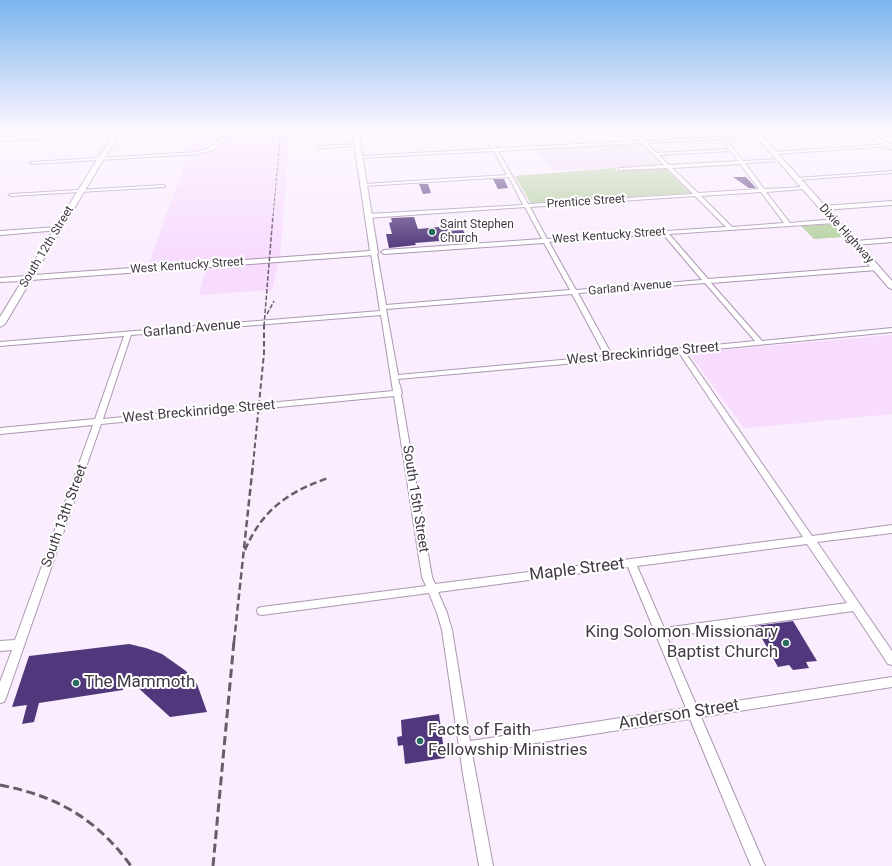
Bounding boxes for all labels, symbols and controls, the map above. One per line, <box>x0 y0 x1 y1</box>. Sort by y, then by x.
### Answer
street label: Prentice Street <box>546 192 626 212</box>
street label: Dixie Highway <box>816 201 876 267</box>
street label: South 12th Street <box>17 204 77 290</box>
place label: Saint Stephen Church <box>440 218 514 246</box>
street label: West Kentucky Street <box>552 225 666 247</box>
marker: Saint Stephen Church <box>427 227 437 237</box>
street label: West Kentucky Street <box>130 255 244 277</box>
street label: Garland Avenue <box>588 277 672 299</box>
street label: Garland Avenue <box>143 316 241 342</box>
street label: West Breckinridge Street <box>566 339 720 369</box>
street label: West Breckinridge Street <box>122 397 276 427</box>
street label: South 15th Street <box>398 444 432 554</box>
street label: South 13th Street <box>39 462 91 570</box>
street label: Maple Street <box>528 554 626 586</box>
place label: King Solomon Missionary Baptist Church <box>585 623 778 663</box>
marker: King Solomon Missionary Baptist Church <box>781 638 791 648</box>
place label: The Mammoth <box>84 673 195 693</box>
marker: The Mammoth <box>71 678 81 688</box>
street label: Anderson Street <box>617 695 741 735</box>
place label: Facts of Faith Fellowship Ministries <box>428 721 588 761</box>
marker: Facts of Faith Fellowship Ministries <box>415 736 425 746</box>

